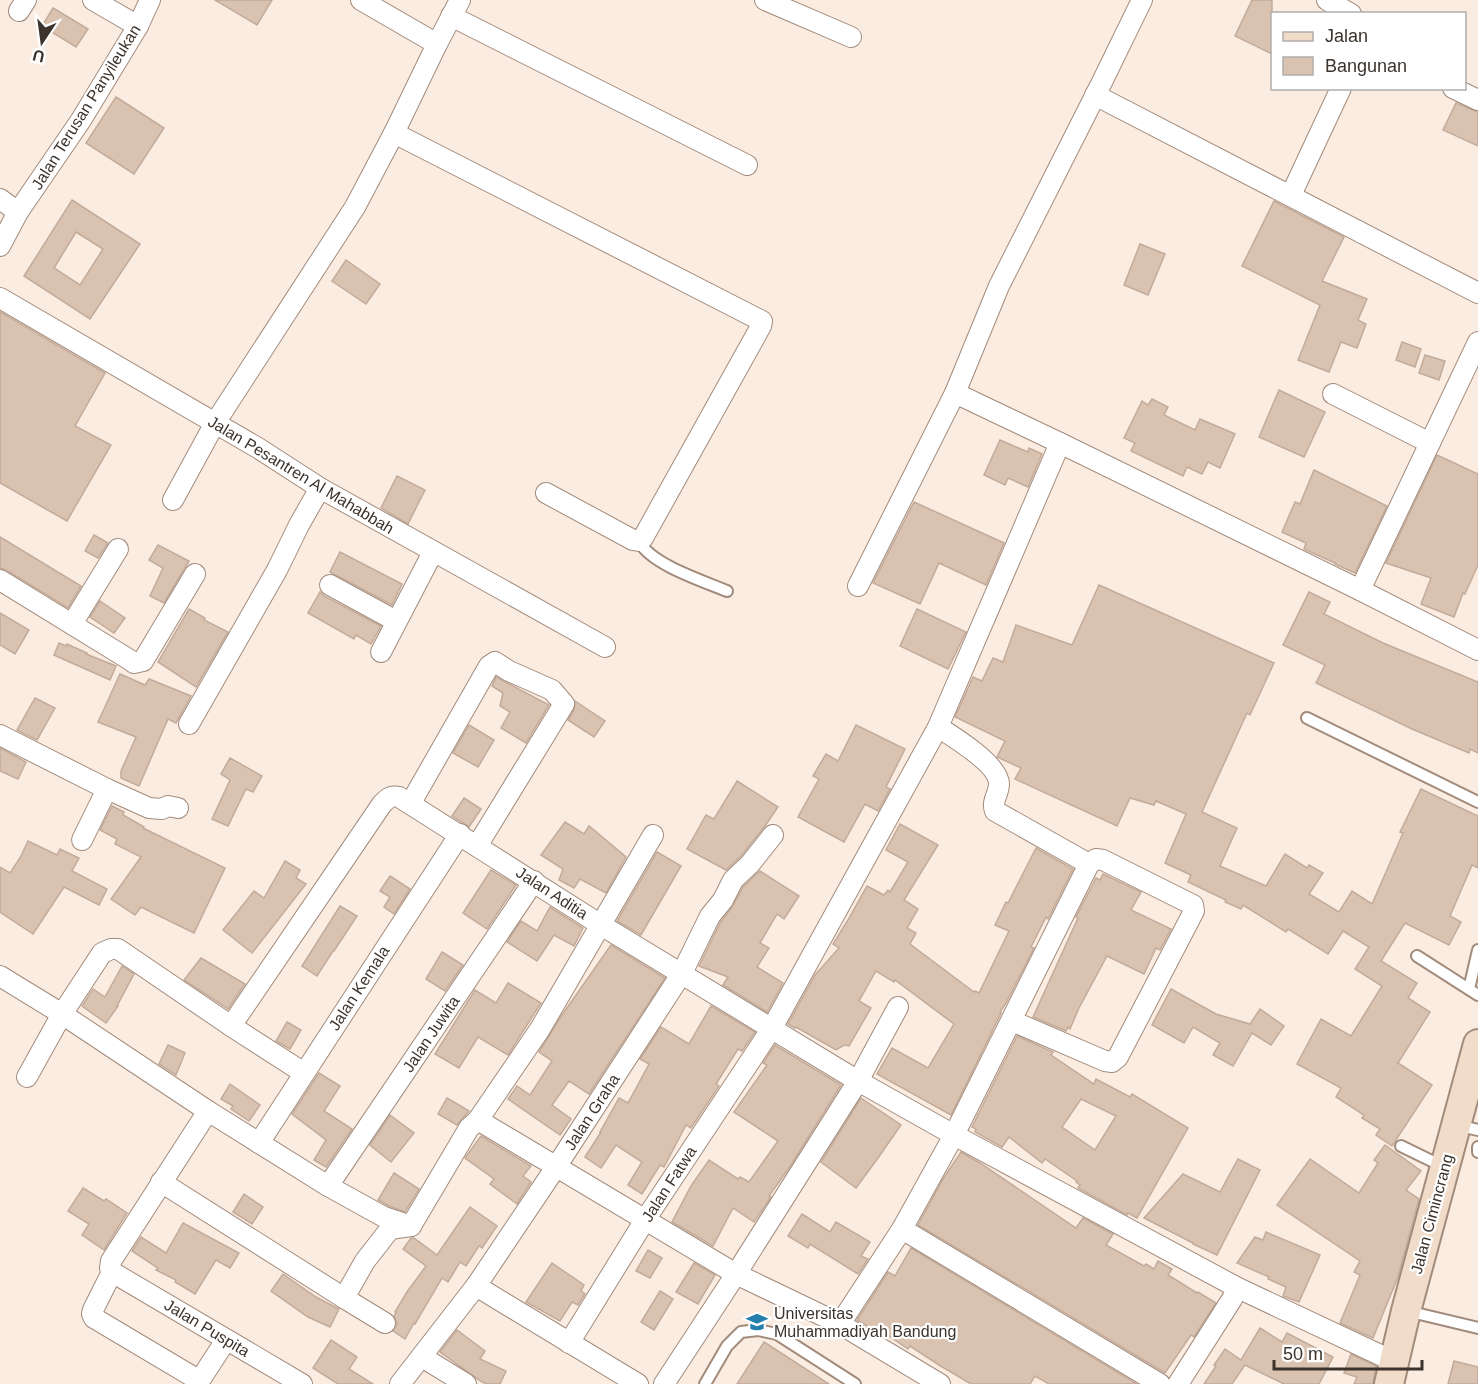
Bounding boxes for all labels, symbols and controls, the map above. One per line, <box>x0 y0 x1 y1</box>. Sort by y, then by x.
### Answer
north arrow <box>12 12 72 72</box>
legend <box>1271 12 1466 90</box>
street label: Jalan Terusan Panyileukan <box>28 22 144 192</box>
text: Jalan <box>1325 26 1368 46</box>
text: U <box>31 47 46 66</box>
text: Bangunan <box>1325 56 1407 76</box>
street label: Jalan Pesantren Al Mahabbah <box>205 413 397 537</box>
street label: Jalan Aditia <box>513 864 591 922</box>
street label: Jalan Kemala <box>325 943 393 1033</box>
street label: Jalan Juwita <box>399 993 463 1075</box>
street label: Jalan Graha <box>561 1071 623 1153</box>
street label: Jalan Fatwa <box>638 1143 700 1225</box>
street label: Jalan Cimincrang <box>1408 1152 1456 1276</box>
street label: Jalan Puspita <box>161 1296 253 1360</box>
place label: Universitas Muhammadiyah Bandung <box>774 1305 956 1340</box>
school or university icon: Universitas Muhammadiyah Bandung <box>745 1310 769 1334</box>
scale bar <box>1274 1333 1422 1371</box>
text: 50 m <box>1283 1344 1323 1364</box>

